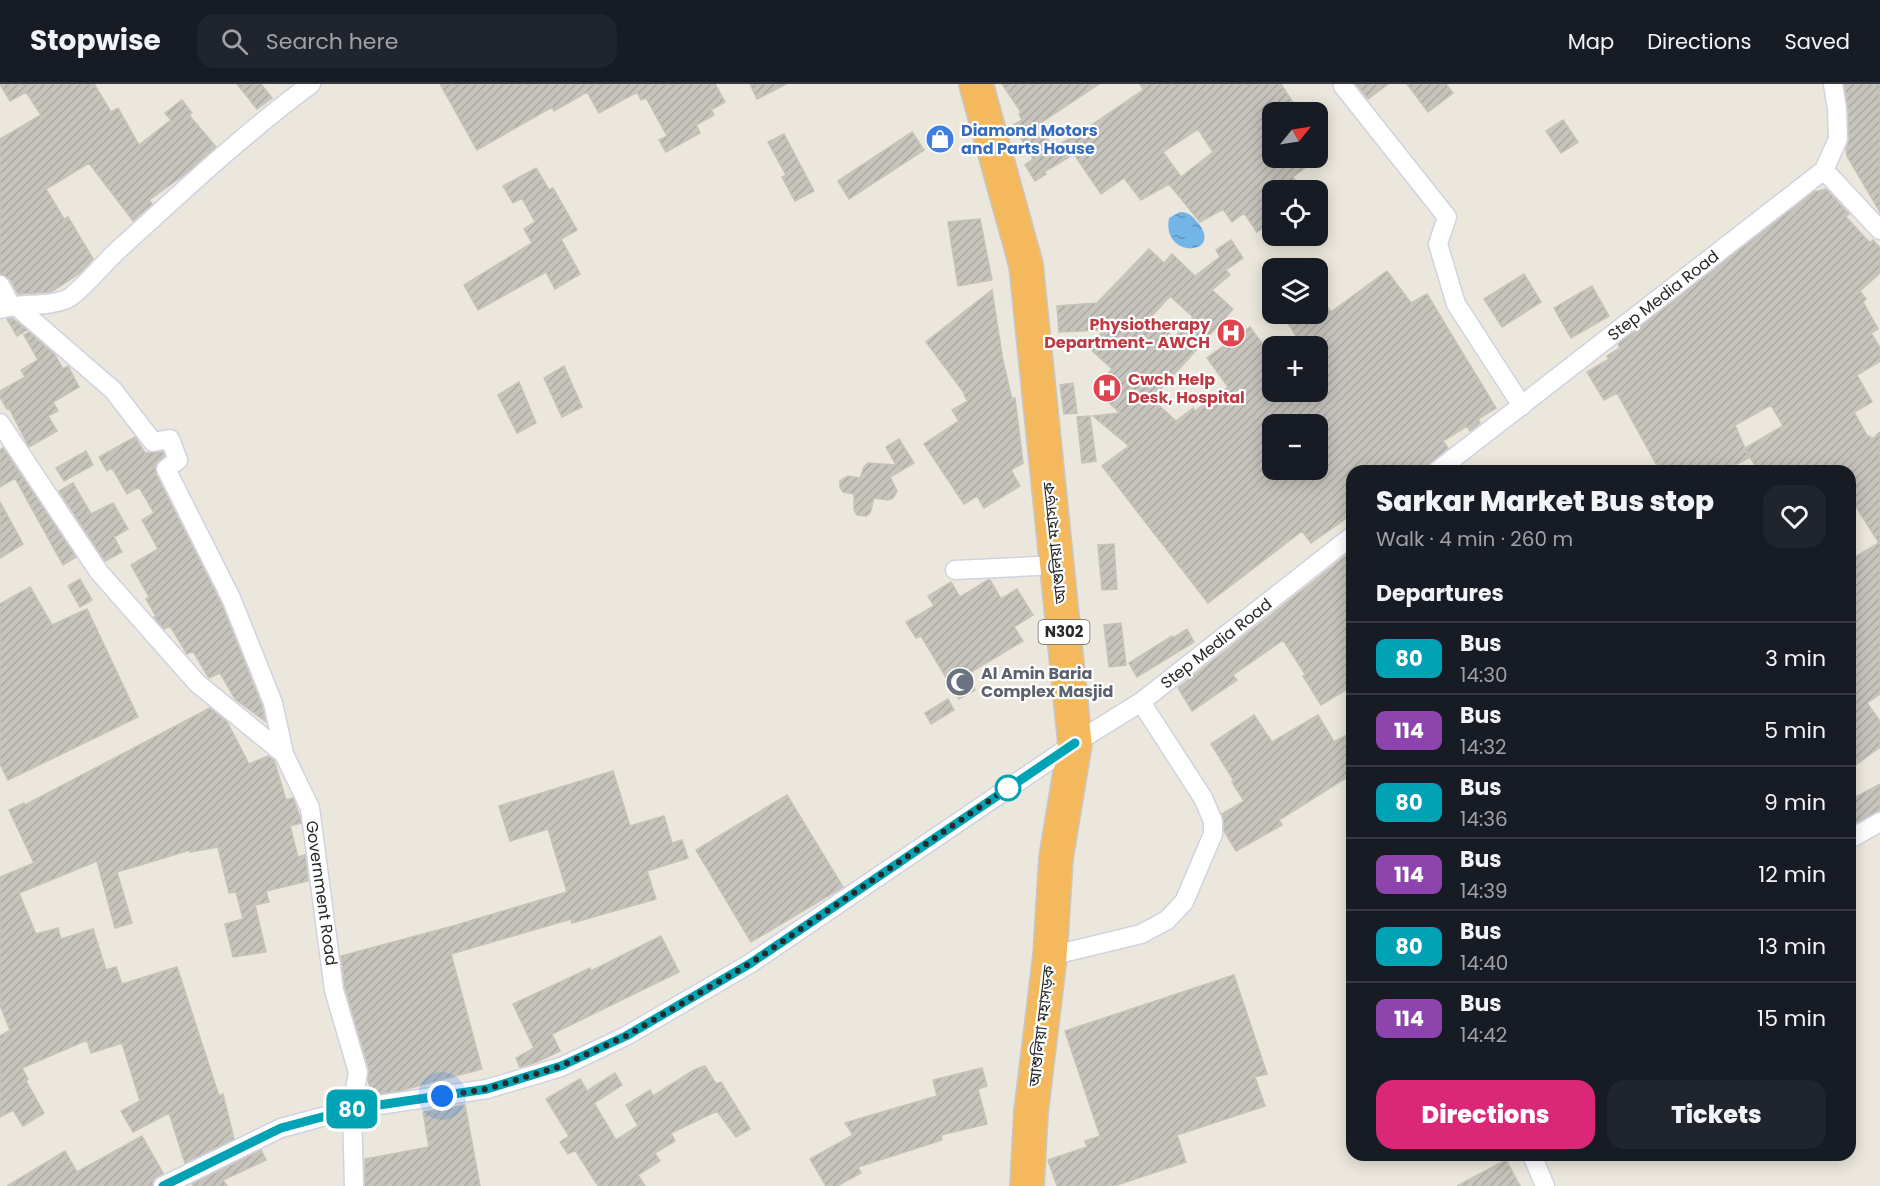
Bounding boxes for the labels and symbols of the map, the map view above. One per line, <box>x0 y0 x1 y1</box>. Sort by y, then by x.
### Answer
north arrow <box>1262 102 1328 168</box>
place label: Diamond Motors and Parts House <box>961 119 1098 160</box>
shop icon: Diamond Motors and Parts House <box>924 123 956 155</box>
street label: Step Media Road <box>1603 245 1724 346</box>
place label: Physiotherapy Department- AWCH <box>1044 313 1211 354</box>
hospital icon: Physiotherapy Department- AWCH <box>1215 317 1247 349</box>
place label: Cwch Help Desk, Hospital <box>1128 368 1245 409</box>
hospital icon: Cwch Help Desk, Hospital <box>1091 372 1123 404</box>
street label: আশুলিয়া মহাসড়ক <box>1037 480 1072 606</box>
street label: Step Media Road <box>1156 593 1277 694</box>
road number: N302 <box>1038 620 1090 644</box>
place label: Al Amin Baria Complex Masjid <box>981 662 1113 703</box>
mosque icon: Al Amin Baria Complex Masjid <box>944 666 976 698</box>
unlabelled marker <box>995 775 1021 801</box>
street label: Government Road <box>300 819 343 967</box>
street label: আশুলিয়া মহাসড়ক <box>1023 963 1060 1089</box>
your location <box>427 1081 457 1111</box>
line badge: 80 <box>325 1090 379 1128</box>

